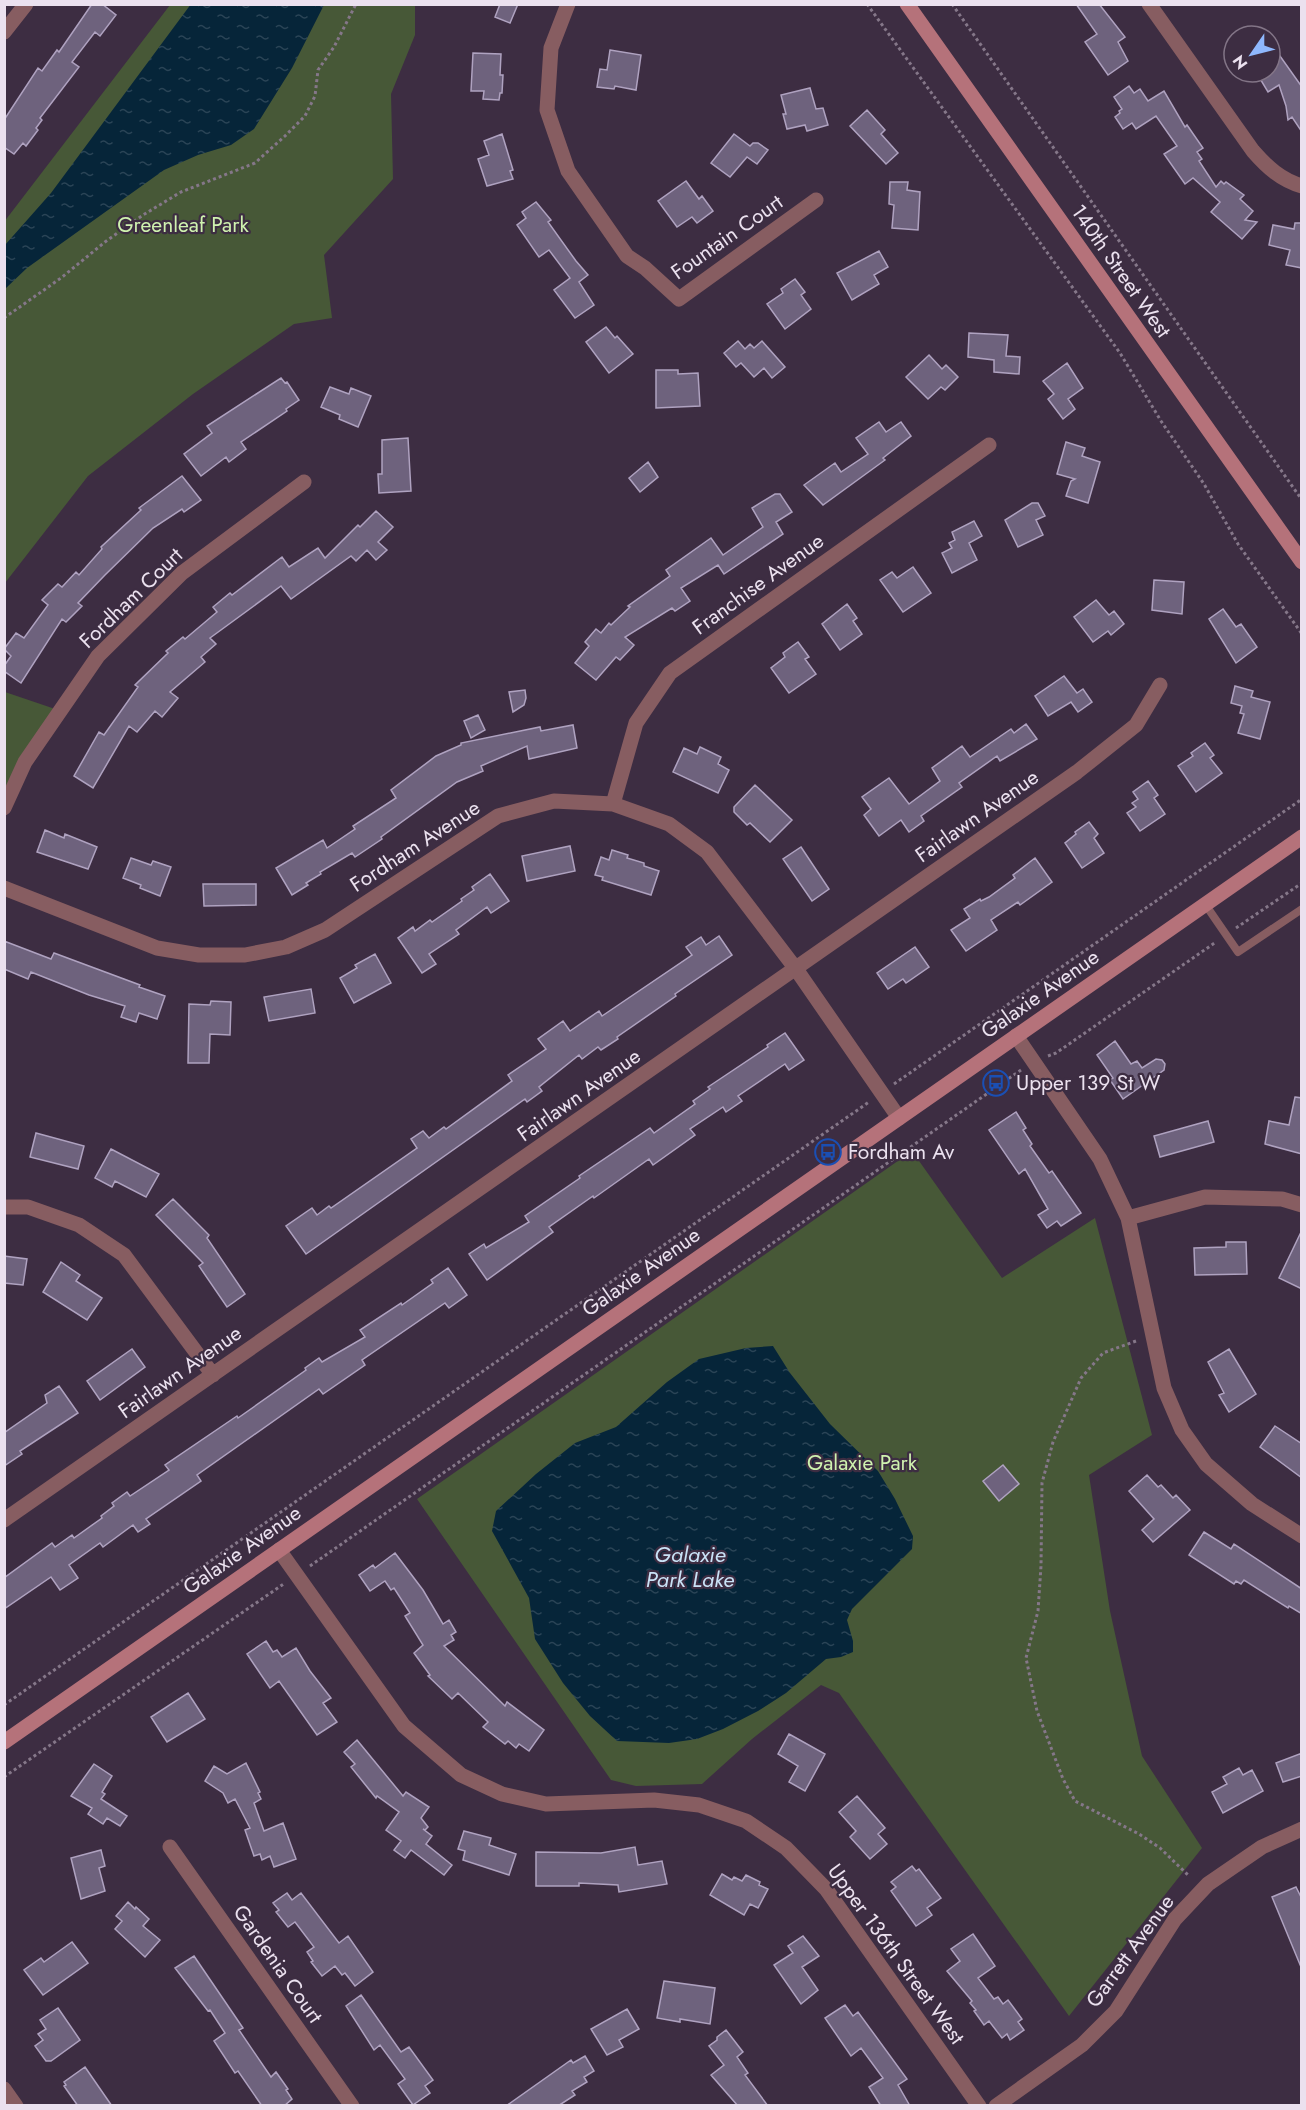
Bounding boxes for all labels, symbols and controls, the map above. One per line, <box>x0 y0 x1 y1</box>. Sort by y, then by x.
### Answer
north arrow <box>1222 24 1282 84</box>
text: N <box>1227 51 1253 74</box>
street label: Fountain Court <box>665 187 789 287</box>
street label: 140th Street West <box>1064 198 1178 344</box>
park label: Greenleaf Park <box>117 210 249 240</box>
street label: Franchise Avenue <box>686 526 830 642</box>
street label: Fordham Court <box>73 541 189 655</box>
street label: Fairlawn Avenue <box>909 762 1045 870</box>
street label: Fordham Avenue <box>344 793 486 899</box>
street label: Galaxie Avenue <box>975 942 1105 1046</box>
street label: Fairlawn Avenue <box>511 1041 647 1149</box>
bus stop icon: Upper 139 St W <box>981 1068 1011 1098</box>
place label: Upper 139 St W <box>1016 1068 1161 1098</box>
bus stop icon: Fordham Av <box>813 1137 843 1167</box>
place label: Fordham Av <box>848 1137 955 1167</box>
street label: Galaxie Avenue <box>576 1220 706 1324</box>
street label: Fairlawn Avenue <box>112 1318 248 1426</box>
park label: Galaxie Park <box>807 1448 918 1478</box>
street label: Galaxie Avenue <box>177 1498 307 1602</box>
water label: Galaxie Park Lake <box>646 1538 734 1595</box>
street label: Upper 136th Street West <box>820 1858 972 2050</box>
street label: Garrett Avenue <box>1079 1888 1181 2014</box>
street label: Gardenia Court <box>226 1899 330 2029</box>

